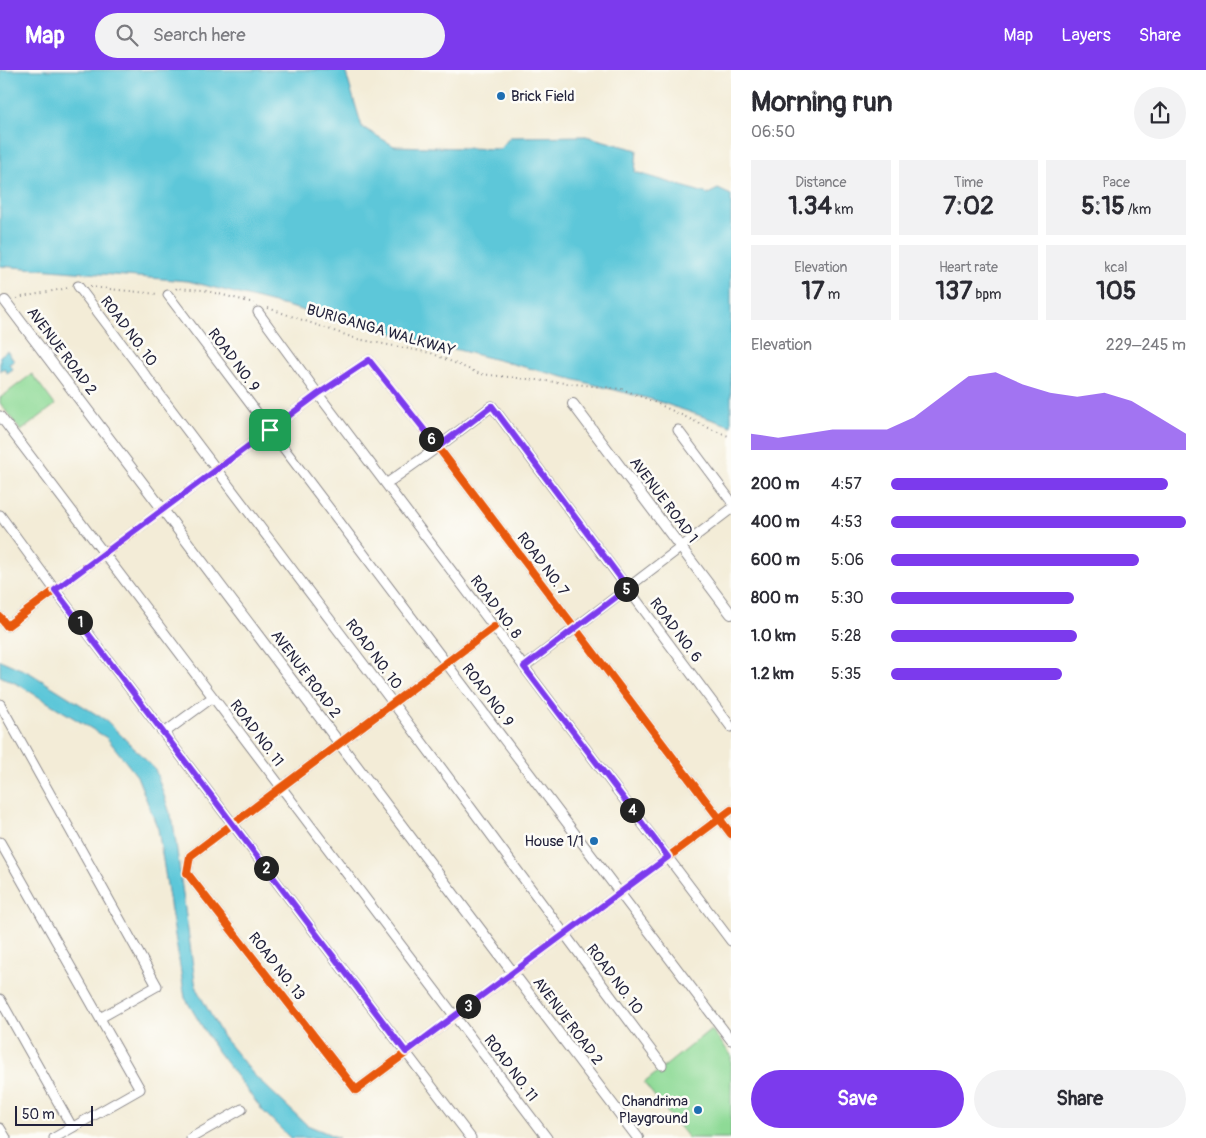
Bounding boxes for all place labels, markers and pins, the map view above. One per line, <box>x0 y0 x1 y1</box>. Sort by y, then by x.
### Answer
place label: Brick Field <box>511 87 575 106</box>
marker: Brick Field <box>495 90 507 102</box>
pin <box>249 409 291 451</box>
pin: 6 <box>418 426 444 452</box>
pin: 5 <box>614 576 638 602</box>
pin: 1 <box>68 610 92 634</box>
pin: 4 <box>620 798 644 822</box>
place label: House 1/1 <box>524 832 584 851</box>
marker: House 1/1 <box>588 835 600 847</box>
pin: 2 <box>254 856 278 880</box>
pin: 3 <box>456 994 480 1018</box>
place label: Chandrima Playground <box>619 1092 688 1128</box>
marker: Chandrima Playground <box>692 1104 704 1116</box>

